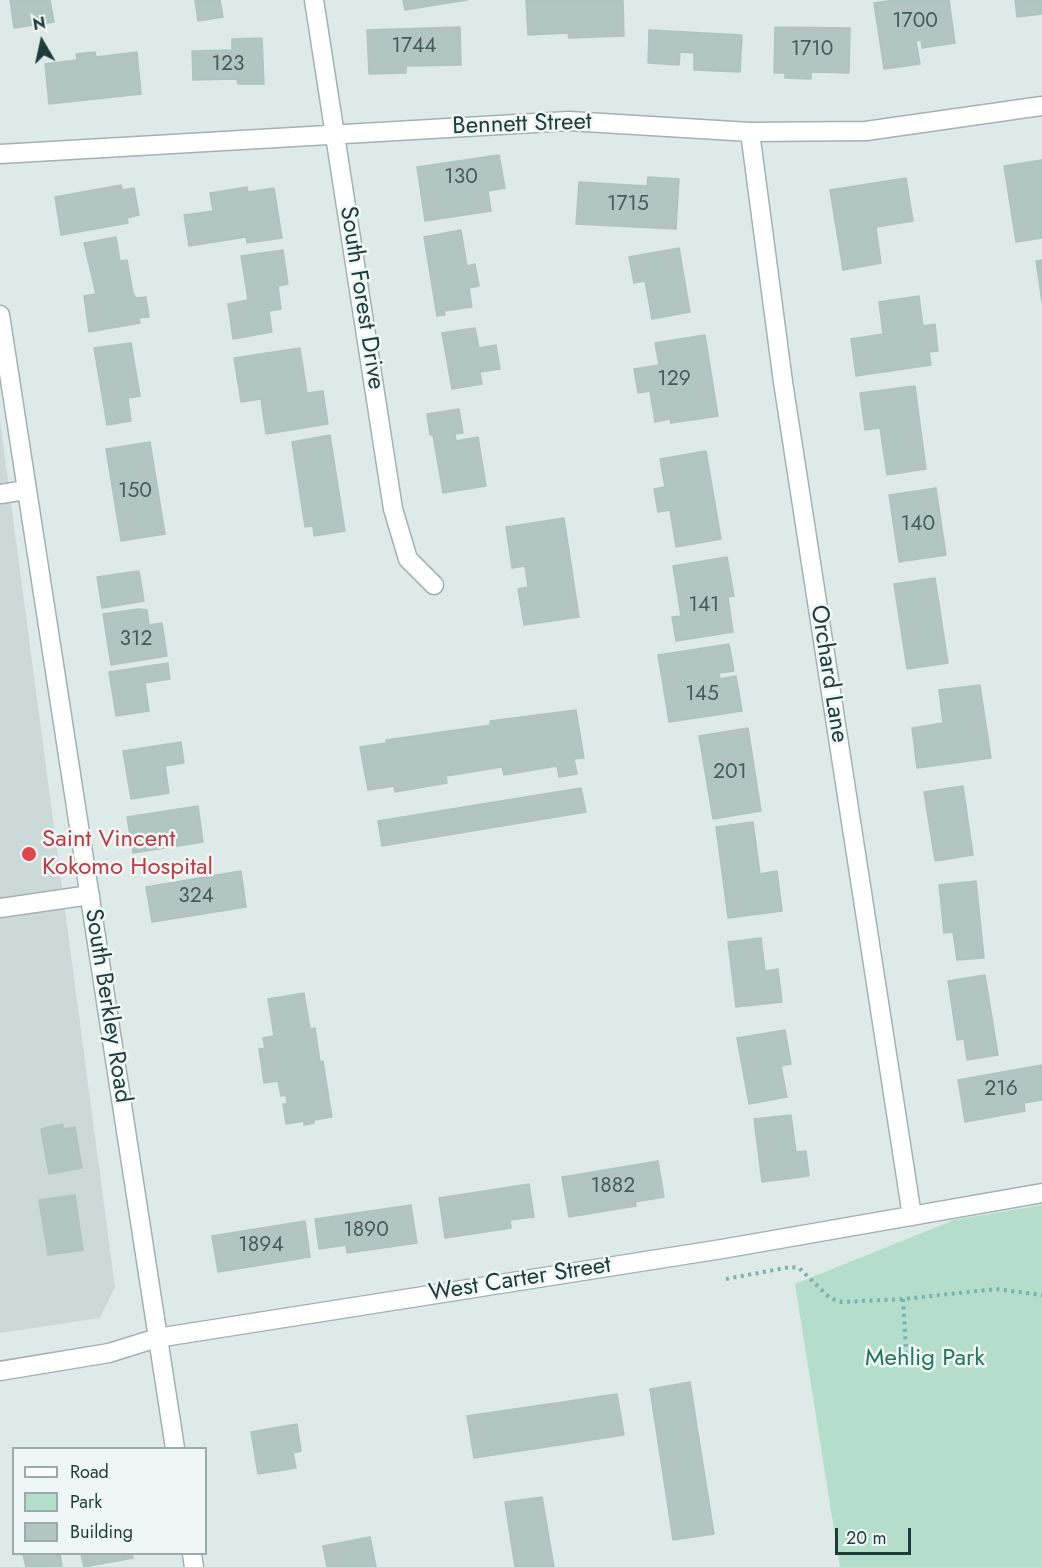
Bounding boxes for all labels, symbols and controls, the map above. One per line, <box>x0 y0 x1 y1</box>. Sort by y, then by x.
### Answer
house number: 1700 <box>892 9 938 35</box>
text: N <box>31 11 47 36</box>
north arrow <box>12 12 72 72</box>
house number: 1744 <box>392 34 436 60</box>
house number: 1710 <box>791 37 833 63</box>
house number: 123 <box>212 52 244 78</box>
street label: Bennett Street <box>452 108 592 142</box>
house number: 130 <box>444 165 478 191</box>
house number: 1715 <box>607 192 649 218</box>
street label: South Forest Drive <box>332 204 390 392</box>
house number: 129 <box>657 367 691 393</box>
house number: 150 <box>118 479 152 505</box>
house number: 140 <box>901 512 935 538</box>
house number: 141 <box>688 593 720 619</box>
street label: Orchard Lane <box>803 603 853 745</box>
house number: 312 <box>120 627 152 653</box>
house number: 145 <box>685 682 719 708</box>
house number: 201 <box>713 760 747 786</box>
place label: Saint Vincent Kokomo Hospital <box>42 826 213 882</box>
marker: Saint Vincent Kokomo Hospital <box>20 845 38 863</box>
house number: 324 <box>178 884 214 910</box>
street label: South Berkley Road <box>77 907 137 1105</box>
house number: 216 <box>984 1077 1018 1103</box>
house number: 1882 <box>591 1174 635 1200</box>
house number: 1890 <box>343 1218 389 1244</box>
house number: 1894 <box>238 1233 284 1259</box>
street label: West Carter Street <box>427 1251 613 1309</box>
park label: Mehlig Park <box>865 1345 985 1373</box>
legend <box>12 1447 207 1555</box>
text: Road <box>70 1459 109 1485</box>
text: Park <box>70 1489 102 1515</box>
scale bar <box>838 1516 914 1554</box>
text: Building <box>70 1519 133 1545</box>
text: 20 m <box>846 1525 886 1551</box>

